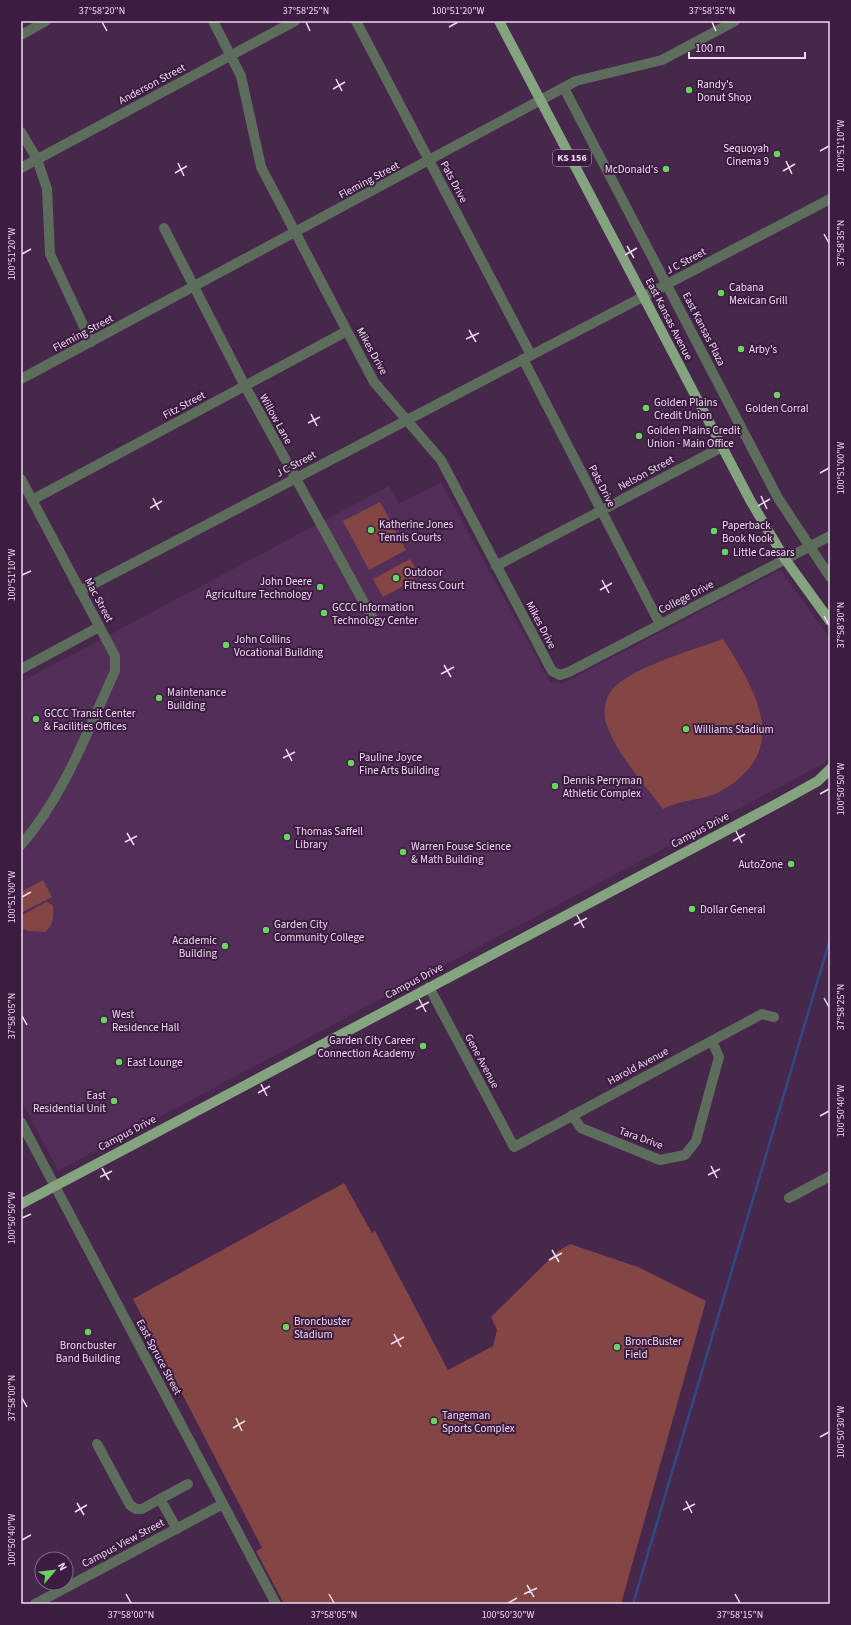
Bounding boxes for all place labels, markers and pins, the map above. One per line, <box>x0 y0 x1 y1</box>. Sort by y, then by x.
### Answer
place label: Randy's Donut Shop <box>697 77 752 105</box>
marker: Randy's Donut Shop <box>684 85 694 95</box>
place label: Sequoyah Cinema 9 <box>723 141 769 169</box>
marker: Sequoyah Cinema 9 <box>772 149 782 159</box>
place label: McDonald's <box>605 162 658 177</box>
marker: McDonald's <box>661 164 671 174</box>
place label: Cabana Mexican Grill <box>729 280 788 308</box>
marker: Cabana Mexican Grill <box>716 288 726 298</box>
place label: Arby's <box>749 342 777 357</box>
marker: Arby's <box>736 344 746 354</box>
marker: Golden Corral <box>772 390 782 400</box>
place label: Golden Plains Credit Union <box>654 395 718 423</box>
place label: Golden Corral <box>745 401 809 416</box>
marker: Golden Plains Credit Union <box>641 403 651 413</box>
place label: Golden Plains Credit Union - Main Office <box>647 423 741 451</box>
marker: Golden Plains Credit Union - Main Office <box>634 431 644 441</box>
place label: Katherine Jones Tennis Courts <box>379 517 454 545</box>
place label: Paperback Book Nook <box>722 518 773 546</box>
marker: Katherine Jones Tennis Courts <box>366 525 376 535</box>
marker: Paperback Book Nook <box>709 526 719 536</box>
place label: Little Caesars <box>733 545 795 560</box>
marker: Little Caesars <box>720 547 730 557</box>
place label: Outdoor Fitness Court <box>404 565 465 593</box>
marker: Outdoor Fitness Court <box>391 573 401 583</box>
place label: John Deere Agriculture Technology <box>206 574 313 602</box>
marker: John Deere Agriculture Technology <box>315 582 325 592</box>
place label: GCCC Information Technology Center <box>332 600 418 628</box>
marker: GCCC Information Technology Center <box>319 608 329 618</box>
place label: John Collins Vocational Building <box>234 632 324 660</box>
marker: John Collins Vocational Building <box>221 640 231 650</box>
place label: Maintenance Building <box>167 685 227 713</box>
marker: Maintenance Building <box>154 693 164 703</box>
place label: GCCC Transit Center & Facilities Offices <box>44 706 136 734</box>
marker: GCCC Transit Center & Facilities Offices <box>31 714 41 724</box>
place label: Williams Stadium <box>694 722 774 737</box>
marker: Williams Stadium <box>681 724 691 734</box>
place label: Pauline Joyce Fine Arts Building <box>359 750 440 778</box>
marker: Pauline Joyce Fine Arts Building <box>346 758 356 768</box>
place label: Dennis Perryman Athletic Complex <box>563 773 642 801</box>
marker: Dennis Perryman Athletic Complex <box>550 781 560 791</box>
place label: Thomas Saffell Library <box>295 824 363 852</box>
marker: Thomas Saffell Library <box>282 832 292 842</box>
place label: Warren Fouse Science & Math Building <box>411 839 512 867</box>
marker: Warren Fouse Science & Math Building <box>398 847 408 857</box>
place label: AutoZone <box>738 857 784 872</box>
marker: AutoZone <box>786 859 796 869</box>
place label: Dollar General <box>700 902 766 917</box>
marker: Dollar General <box>687 904 697 914</box>
place label: Garden City Community College <box>274 917 365 945</box>
marker: Garden City Community College <box>261 925 271 935</box>
place label: Academic Building <box>172 933 217 961</box>
marker: Academic Building <box>220 941 230 951</box>
place label: West Residence Hall <box>112 1007 179 1035</box>
marker: West Residence Hall <box>99 1015 109 1025</box>
place label: Garden City Career Connection Academy <box>318 1033 415 1061</box>
marker: Garden City Career Connection Academy <box>418 1041 428 1051</box>
place label: East Lounge <box>127 1055 183 1070</box>
marker: East Lounge <box>114 1057 124 1067</box>
place label: East Residential Unit <box>33 1088 106 1116</box>
marker: East Residential Unit <box>109 1096 119 1106</box>
place label: Broncbuster Stadium <box>294 1314 351 1342</box>
marker: Broncbuster Stadium <box>281 1322 291 1332</box>
marker: Broncbuster Band Building <box>83 1327 93 1337</box>
place label: BroncBuster Field <box>625 1334 682 1362</box>
place label: Broncbuster Band Building <box>56 1338 121 1366</box>
marker: BroncBuster Field <box>612 1342 622 1352</box>
place label: Tangeman Sports Complex <box>442 1408 515 1436</box>
marker: Tangeman Sports Complex <box>429 1416 439 1426</box>

